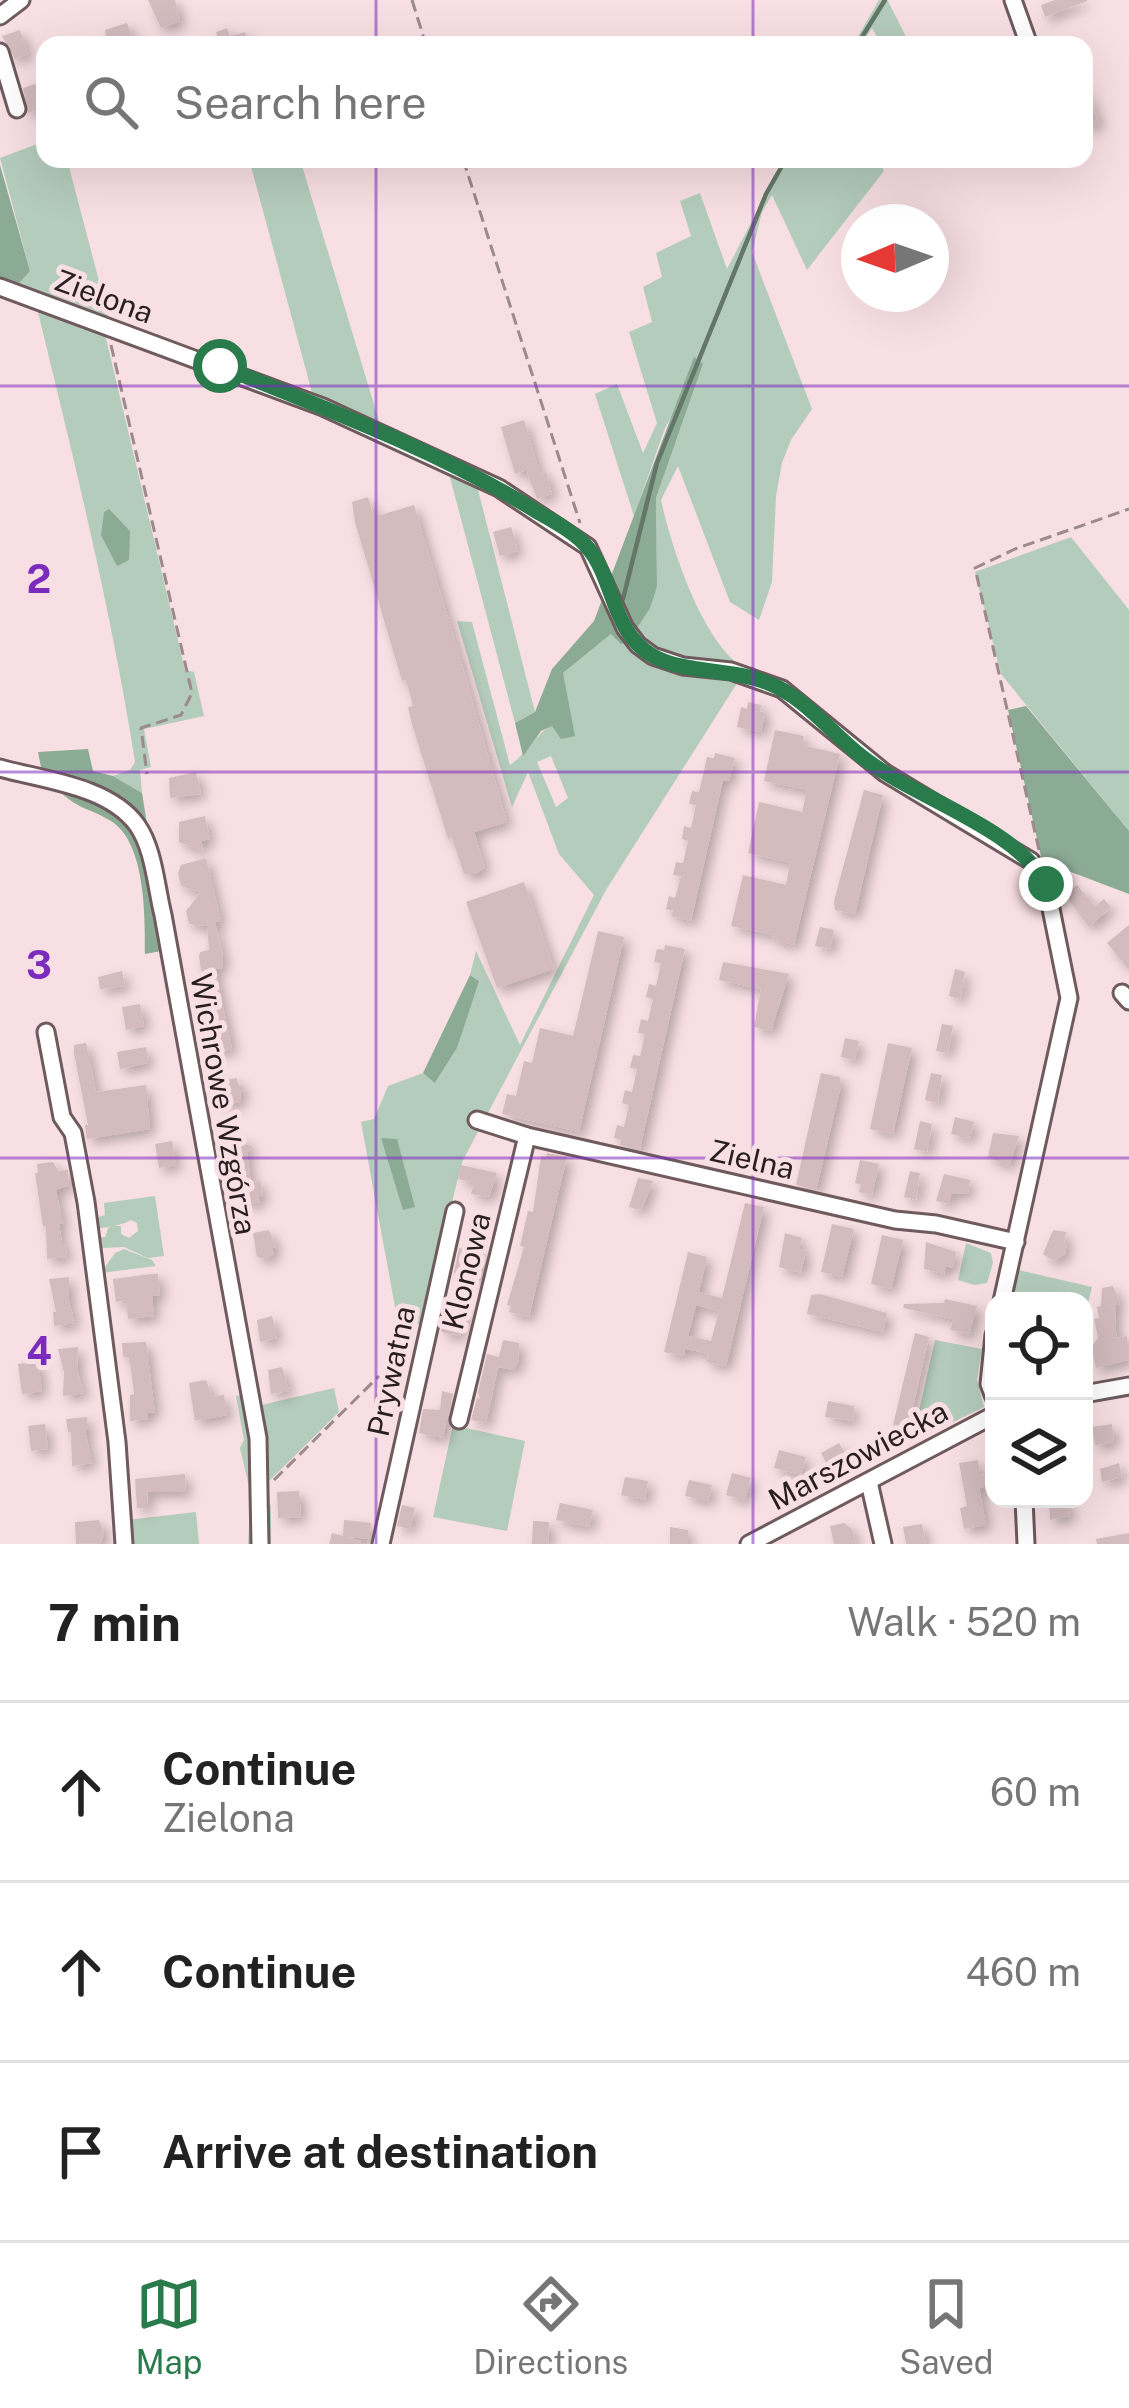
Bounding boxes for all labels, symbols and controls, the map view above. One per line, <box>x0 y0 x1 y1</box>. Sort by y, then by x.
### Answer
search box <box>36 36 1093 168</box>
icon: search <box>78 69 144 135</box>
text: Search here <box>174 76 427 129</box>
north arrow <box>841 204 949 312</box>
street label: Zielona <box>50 262 158 330</box>
route start <box>193 339 247 393</box>
text: 2 <box>27 556 51 602</box>
route end <box>1019 857 1073 911</box>
text: 3 <box>26 942 52 988</box>
street label: Wichrowe Wzgórza <box>183 970 265 1238</box>
street label: Zielna <box>706 1132 798 1186</box>
street label: Klonowa <box>434 1209 498 1333</box>
map controls <box>985 1292 1093 1508</box>
button: locate <box>985 1292 1093 1400</box>
street label: Prywatna <box>360 1303 422 1439</box>
text: 4 <box>26 1328 52 1374</box>
street label: Marszowiecka <box>762 1393 954 1517</box>
button: layers <box>985 1400 1093 1508</box>
text: 7 min <box>48 1593 181 1652</box>
text: Walk · 520 m <box>847 1599 1081 1645</box>
text: Continue <box>162 1742 356 1795</box>
icon: ahead <box>48 1759 114 1825</box>
text: 60 m <box>990 1769 1081 1815</box>
text: Zielona <box>162 1795 295 1841</box>
icon: ahead <box>48 1939 114 2005</box>
text: Continue <box>162 1945 356 1998</box>
text: 460 m <box>965 1949 1081 1995</box>
icon: arrive <box>48 2119 114 2185</box>
text: Arrive at destination <box>162 2125 598 2178</box>
tab: Map <box>135 2271 202 2381</box>
tab: Directions <box>473 2271 628 2381</box>
tab: Saved <box>899 2271 994 2381</box>

